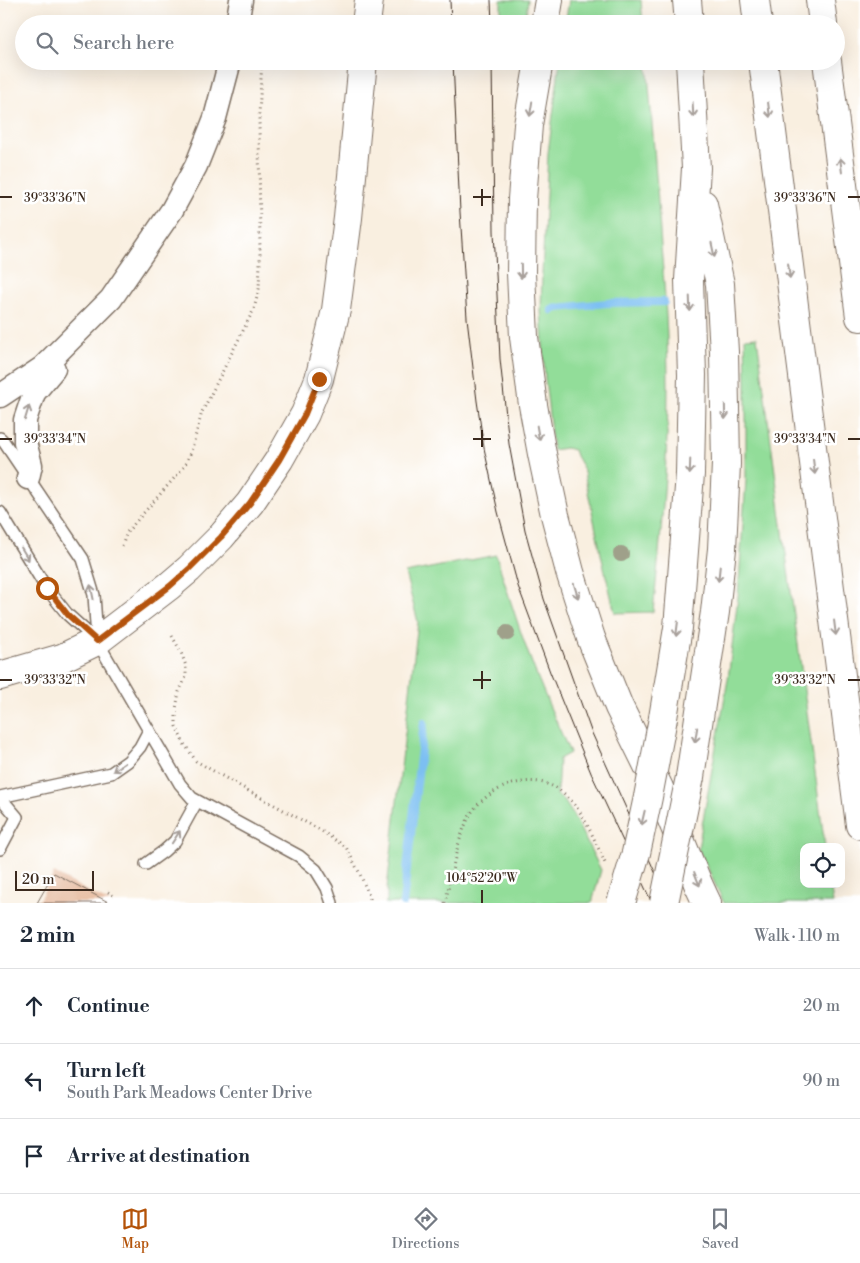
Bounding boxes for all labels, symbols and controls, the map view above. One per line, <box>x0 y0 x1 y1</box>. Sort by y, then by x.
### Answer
search box <box>15 15 845 70</box>
icon: search <box>33 29 61 57</box>
text: Search here <box>73 31 174 55</box>
one-way arrow <box>525 101 535 117</box>
one-way arrow <box>764 101 774 117</box>
one-way arrow <box>688 102 697 118</box>
one-way arrow <box>835 157 845 173</box>
text: 39°33'36"N <box>24 191 86 206</box>
text: 39°33'36"N <box>774 191 836 206</box>
one-way arrow <box>709 242 718 258</box>
one-way arrow <box>785 262 795 278</box>
one-way arrow <box>516 263 526 279</box>
one-way arrow <box>685 296 695 312</box>
route end <box>308 368 331 391</box>
one-way arrow <box>720 404 730 420</box>
one-way arrow <box>23 405 33 421</box>
one-way arrow <box>534 424 543 440</box>
text: 39°33'34"N <box>24 432 86 447</box>
text: 39°33'34"N <box>774 432 836 447</box>
one-way arrow <box>685 458 695 475</box>
one-way arrow <box>809 458 819 474</box>
one-way arrow <box>21 546 31 560</box>
one-way arrow <box>714 566 724 582</box>
route start <box>36 577 59 600</box>
one-way arrow <box>572 582 582 598</box>
one-way arrow <box>87 585 97 601</box>
one-way arrow <box>672 620 682 636</box>
one-way arrow <box>830 620 840 636</box>
text: 39°33'32"N <box>24 673 86 688</box>
text: 39°33'32"N <box>774 673 836 688</box>
one-way arrow <box>691 727 701 743</box>
one-way arrow <box>112 762 126 773</box>
one-way arrow <box>638 809 648 825</box>
one-way arrow <box>172 830 182 844</box>
map controls <box>800 843 845 888</box>
button: locate <box>800 843 845 888</box>
scale bar <box>15 868 94 891</box>
text: 20 m <box>22 871 54 889</box>
text: 104°52'20"W <box>447 871 519 886</box>
one-way arrow <box>692 871 702 886</box>
text: 2 min <box>20 923 75 949</box>
text: Walk · 110 m <box>754 926 840 946</box>
icon: ahead <box>20 992 48 1020</box>
text: Continue <box>67 994 150 1018</box>
text: 20 m <box>803 996 840 1016</box>
text: Turn left <box>67 1059 146 1083</box>
icon: left <box>20 1067 48 1095</box>
text: 90 m <box>802 1071 840 1091</box>
text: South Park Meadows Center Drive <box>67 1083 312 1103</box>
icon: arrive <box>20 1142 48 1170</box>
text: Arrive at destination <box>67 1144 250 1168</box>
tab: Map <box>121 1205 149 1253</box>
tab: Directions <box>392 1205 459 1253</box>
tab: Saved <box>702 1205 739 1253</box>

